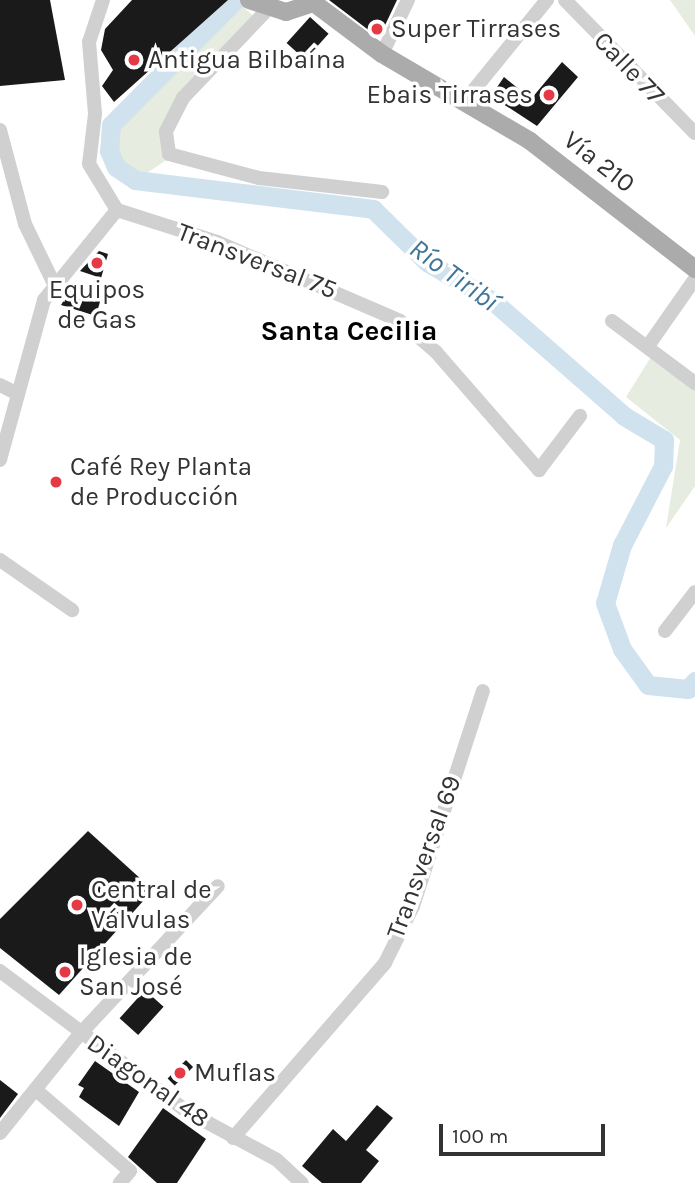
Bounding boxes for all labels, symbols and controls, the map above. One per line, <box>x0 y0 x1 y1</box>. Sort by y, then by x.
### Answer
place label: Super Tirrases <box>391 13 561 45</box>
marker: Super Tirrases <box>369 21 385 37</box>
street label: Calle 77 <box>587 25 671 111</box>
place label: Antigua Bilbaína <box>148 44 346 76</box>
marker: Antigua Bilbaína <box>126 52 142 68</box>
place label: Ebais Tirrases <box>367 79 533 111</box>
marker: Ebais Tirrases <box>539 85 559 105</box>
street label: Vía 210 <box>557 124 641 200</box>
street label: Transversal 75 <box>173 216 341 306</box>
water label: Río Tiribí <box>403 231 505 319</box>
marker: Equipos de Gas <box>89 255 105 271</box>
place label: Equipos de Gas <box>49 274 145 336</box>
district label: Santa Cecilia <box>261 314 437 348</box>
place label: Café Rey Planta de Producción <box>70 451 252 512</box>
marker: Café Rey Planta de Producción <box>48 474 64 490</box>
street label: Transversal 69 <box>380 771 468 943</box>
place label: Central de Válvulas <box>91 874 212 936</box>
marker: Central de Válvulas <box>69 897 85 913</box>
place label: Iglesia de San José <box>79 941 192 1002</box>
marker: Iglesia de San José <box>57 964 73 980</box>
street label: Diagonal 48 <box>81 1027 215 1135</box>
place label: Muflas <box>194 1057 276 1089</box>
marker: Muflas <box>172 1065 188 1081</box>
scale bar <box>443 1110 609 1154</box>
text: 100 m <box>452 1124 509 1148</box>

